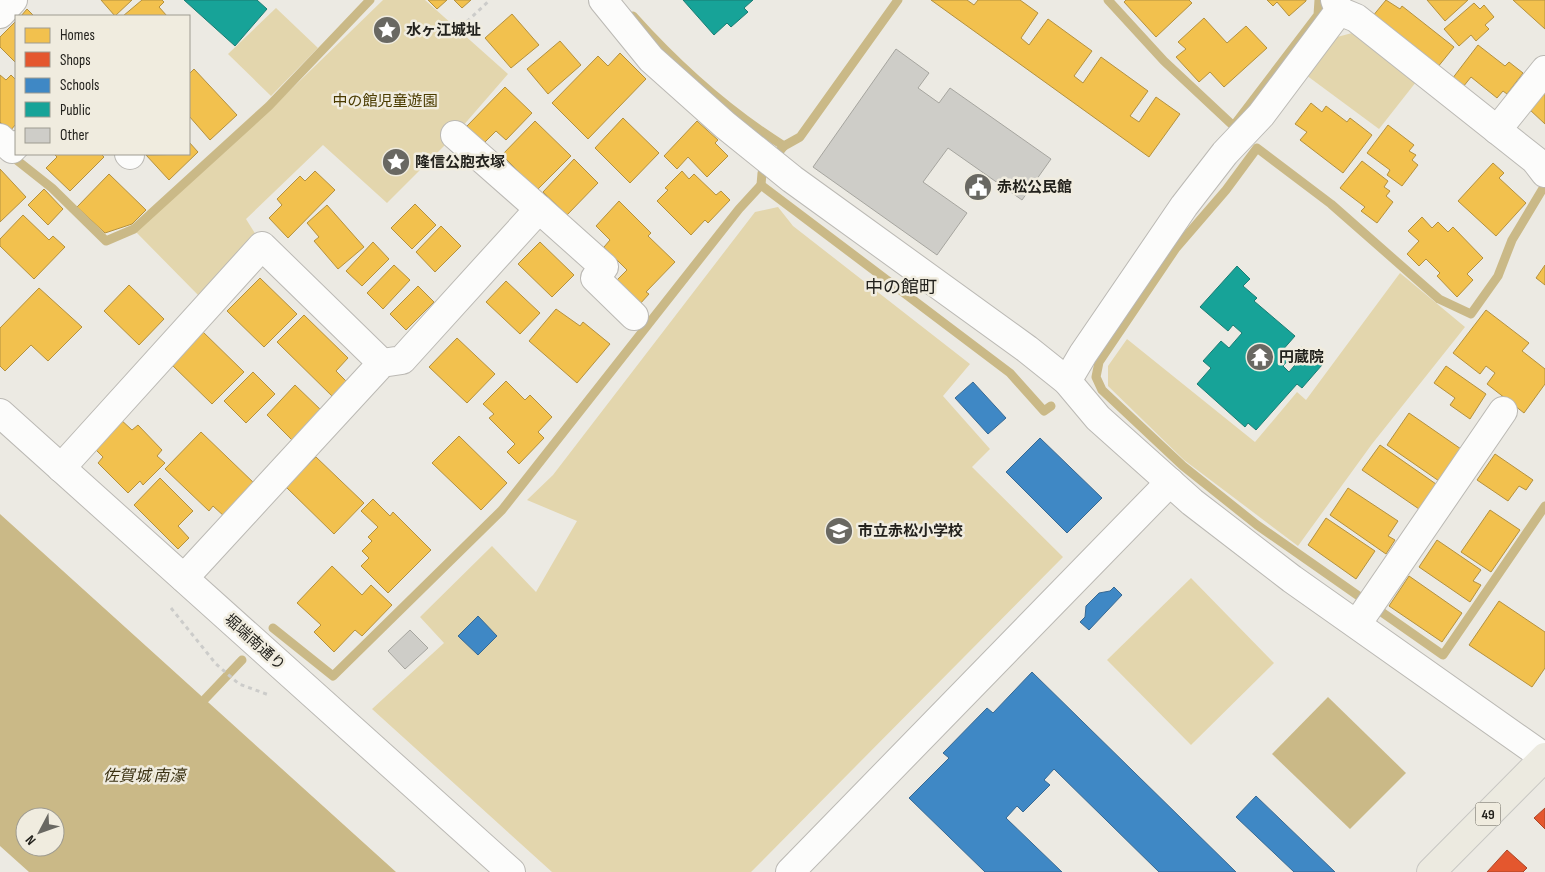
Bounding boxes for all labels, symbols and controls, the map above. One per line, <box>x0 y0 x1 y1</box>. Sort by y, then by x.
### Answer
legend <box>15 15 190 155</box>
place icon: 水ヶ江城址 <box>372 15 402 45</box>
place label: 水ヶ江城址 <box>406 21 481 40</box>
text: Homes <box>60 26 95 45</box>
text: Shops <box>60 51 91 70</box>
text: Schools <box>60 76 99 95</box>
park label: 中の館児童遊園 <box>332 92 438 111</box>
text: Public <box>60 101 91 120</box>
text: Other <box>60 126 89 145</box>
place icon: 隆信公胞衣塚 <box>381 147 411 177</box>
place label: 隆信公胞衣塚 <box>415 153 505 172</box>
public building icon: 赤松公民館 <box>963 172 993 202</box>
place label: 赤松公民館 <box>997 178 1072 197</box>
district label: 中の館町 <box>865 277 937 298</box>
temple icon: 円蔵院 <box>1245 342 1275 372</box>
place label: 円蔵院 <box>1279 348 1324 367</box>
school or university icon: 市立赤松小学校 <box>824 516 854 546</box>
place label: 市立赤松小学校 <box>858 522 963 541</box>
street label: 堀端南通り <box>220 610 289 675</box>
water label: 佐賀城 南濠 <box>103 767 188 786</box>
road number: 49 <box>1476 802 1500 826</box>
north arrow <box>15 807 65 857</box>
text: N <box>22 832 39 849</box>

